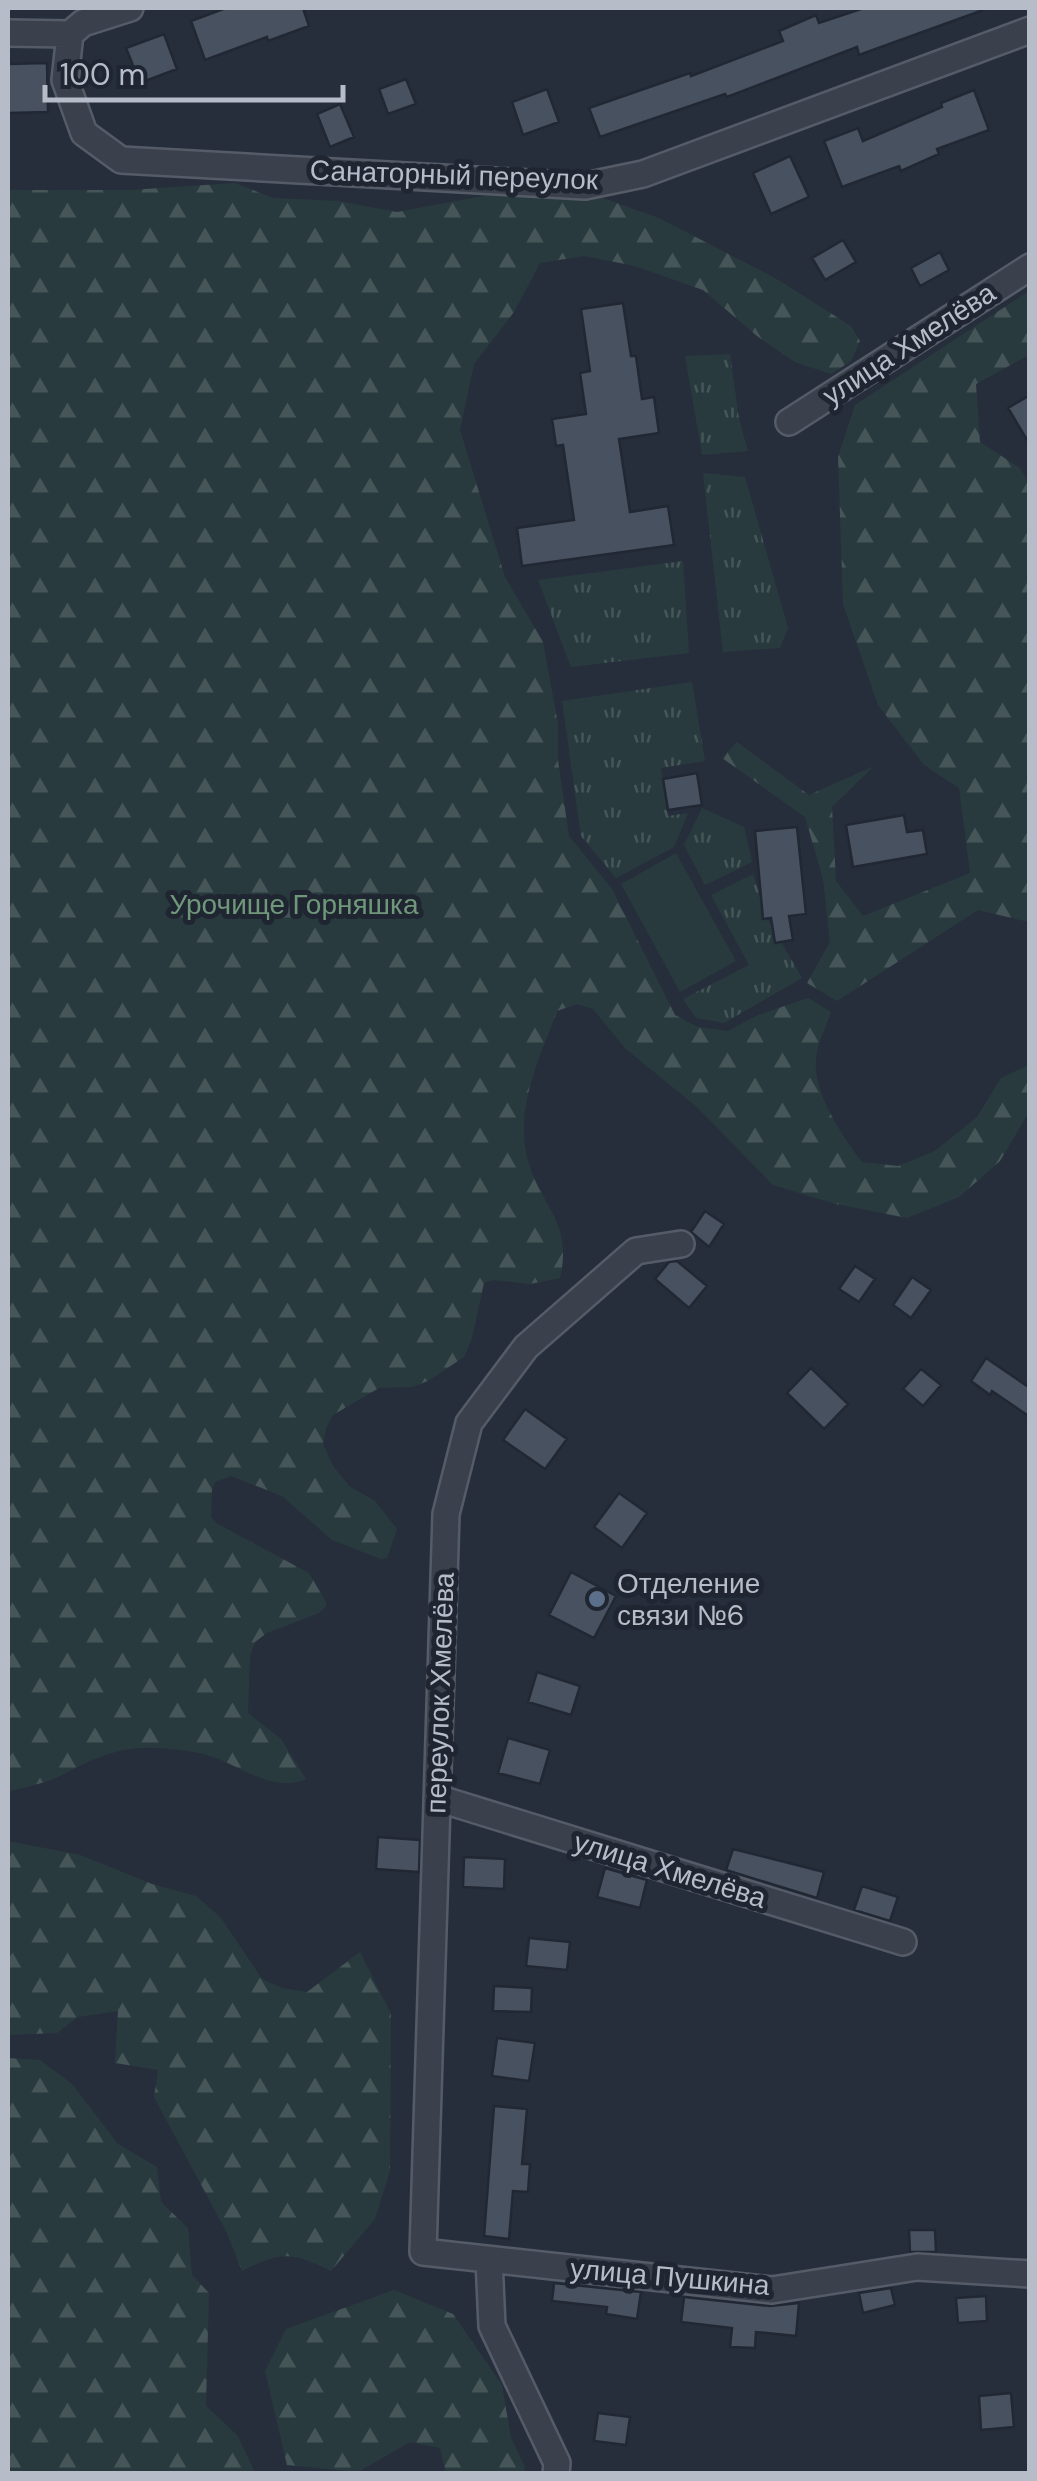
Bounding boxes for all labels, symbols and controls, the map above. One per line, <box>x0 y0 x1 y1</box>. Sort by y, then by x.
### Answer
scale bar <box>45 40 342 102</box>
text: 100 m <box>60 55 145 94</box>
street label: Санаторный переулок <box>309 151 599 199</box>
street label: улица Хмелёва <box>815 274 1003 414</box>
park label: Урочище Горняшка <box>170 886 419 923</box>
place label: Отделение связи №6 <box>617 1565 760 1634</box>
street label: переулок Хмелёва <box>417 1571 463 1814</box>
marker: Отделение связи №6 <box>586 1588 608 1610</box>
street label: улица Хмелёва <box>569 1823 771 1917</box>
street label: улица Пушкина <box>569 2250 772 2304</box>

